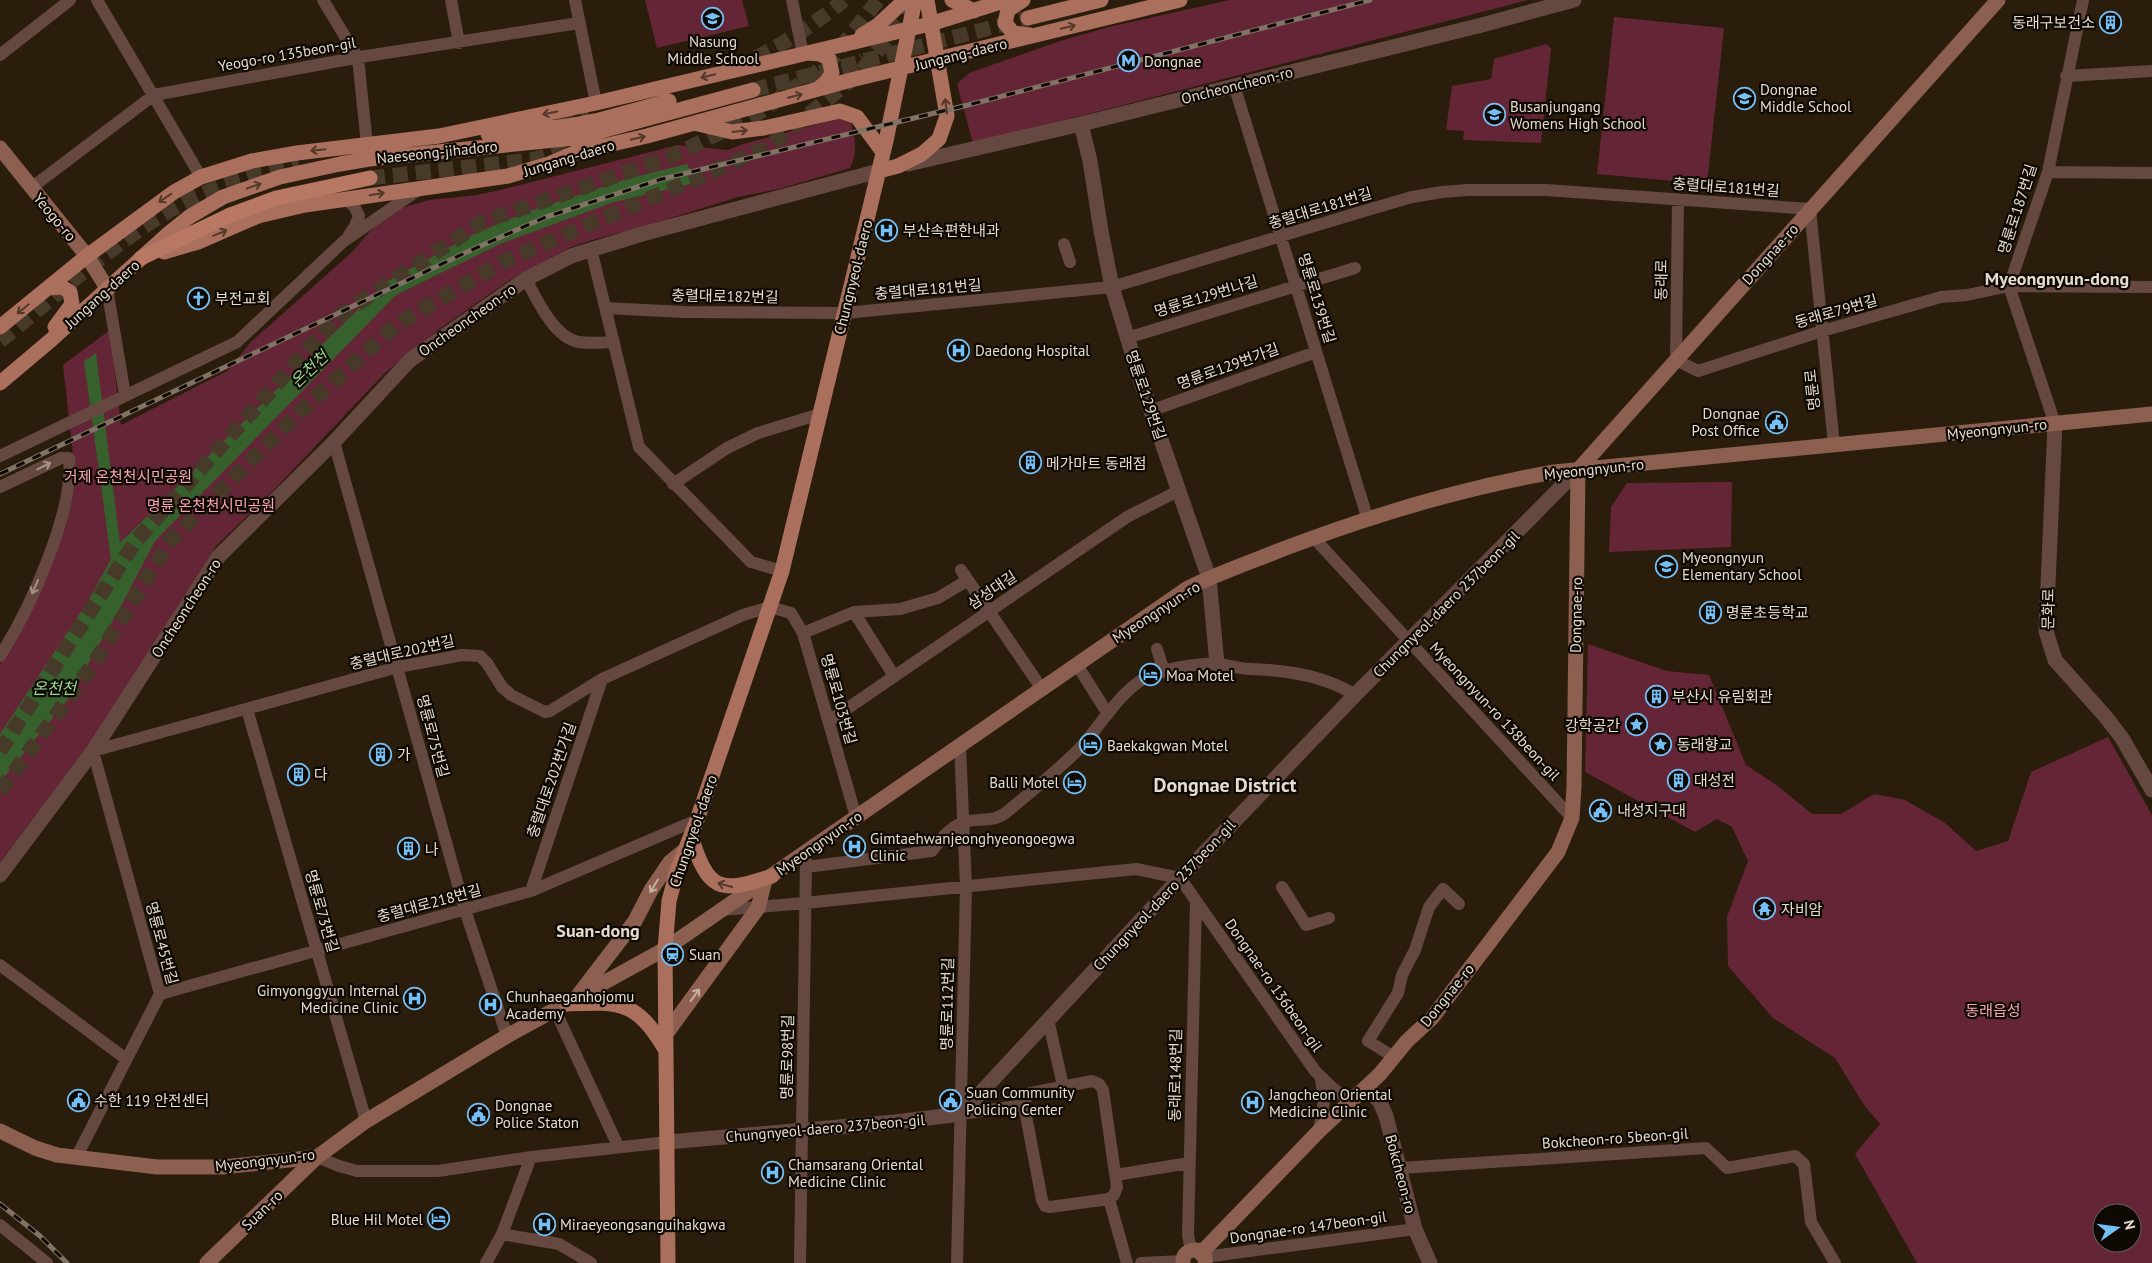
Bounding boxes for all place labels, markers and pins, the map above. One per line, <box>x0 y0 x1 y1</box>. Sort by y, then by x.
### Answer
school or university icon: Nasung Middle School <box>701 6 725 30</box>
building icon: 동래구보건소 <box>2099 10 2123 34</box>
place label: 동래구보건소 <box>2012 13 2095 32</box>
place label: Nasung Middle School <box>667 32 759 68</box>
metro station icon: Dongnae <box>1116 49 1140 73</box>
place label: Dongnae <box>1144 52 1201 71</box>
place label: Dongnae Middle School <box>1760 80 1852 116</box>
school or university icon: Dongnae Middle School <box>1732 86 1756 110</box>
place label: Busanjungang Womens High School <box>1510 97 1647 133</box>
school or university icon: Busanjungang Womens High School <box>1482 103 1506 127</box>
hospital icon: 부산속편한내과 <box>875 218 899 242</box>
place label: 부산속편한내과 <box>903 221 1000 240</box>
church icon: 부전교회 <box>187 286 211 310</box>
place label: 부전교회 <box>215 289 270 308</box>
hospital icon: Daedong Hospital <box>947 338 971 362</box>
place label: Daedong Hospital <box>975 341 1090 360</box>
place label: Dongnae Post Office <box>1692 404 1760 440</box>
public building icon: Dongnae Post Office <box>1764 410 1788 434</box>
building icon: 메가마트 동래점 <box>1018 451 1042 475</box>
place label: 메가마트 동래점 <box>1046 454 1147 473</box>
place label: Myeongnyun Elementary School <box>1682 548 1802 584</box>
school or university icon: Myeongnyun Elementary School <box>1654 554 1678 578</box>
building icon: 명륜초등학교 <box>1698 600 1722 624</box>
place label: 명륜초등학교 <box>1726 603 1809 622</box>
hotel icon: Moa Motel <box>1138 663 1162 687</box>
place label: Moa Motel <box>1166 666 1235 685</box>
building icon: 부산시 유림회관 <box>1644 684 1668 708</box>
place label: 부산시 유림회관 <box>1672 687 1773 706</box>
place icon: 강학공간 <box>1624 713 1648 737</box>
place label: 강학공간 <box>1565 716 1620 735</box>
place icon: 동래향교 <box>1649 732 1673 756</box>
hotel icon: Baekakgwan Motel <box>1079 733 1103 757</box>
place label: 동래향교 <box>1677 735 1732 754</box>
place label: Baekakgwan Motel <box>1107 736 1229 755</box>
building icon: 가 <box>369 742 393 766</box>
place label: 가 <box>397 745 411 764</box>
building icon: 다 <box>286 762 310 786</box>
place label: 다 <box>314 765 328 784</box>
building icon: 대성전 <box>1666 768 1690 792</box>
hotel icon: Balli Motel <box>1063 770 1087 794</box>
place label: 대성전 <box>1694 771 1735 790</box>
place label: Balli Motel <box>989 773 1060 792</box>
public building icon: 내성지구대 <box>1589 798 1613 822</box>
place label: 내성지구대 <box>1617 801 1686 820</box>
place label: Gimtaehwanjeonghyeongoegwa Clinic <box>870 829 1075 865</box>
hospital icon: Gimtaehwanjeonghyeongoegwa Clinic <box>842 835 866 859</box>
building icon: 나 <box>397 837 421 861</box>
place label: 나 <box>425 840 439 859</box>
temple icon: 자비암 <box>1753 897 1777 921</box>
place label: 자비암 <box>1781 900 1823 919</box>
station icon: Suan <box>661 942 685 966</box>
place label: Suan <box>689 945 721 964</box>
place label: Gimyonggyun Internal Medicine Clinic <box>257 981 400 1017</box>
hospital icon: Gimyonggyun Internal Medicine Clinic <box>403 987 427 1011</box>
place label: Chunhaeganhojomu Academy <box>506 987 634 1023</box>
hospital icon: Chunhaeganhojomu Academy <box>478 993 502 1017</box>
place label: Suan Community Policing Center <box>966 1083 1075 1119</box>
place label: Jangcheon Oriental Medicine Clinic <box>1268 1085 1392 1121</box>
public building icon: 수한 119 안전센터 <box>66 1088 90 1112</box>
public building icon: Suan Community Policing Center <box>938 1089 962 1113</box>
place label: 수한 119 안전센터 <box>94 1091 209 1110</box>
hospital icon: Jangcheon Oriental Medicine Clinic <box>1241 1091 1265 1115</box>
place label: Dongnae Police Staton <box>495 1096 579 1132</box>
public building icon: Dongnae Police Staton <box>467 1102 491 1126</box>
place label: Chamsarang Oriental Medicine Clinic <box>788 1155 924 1191</box>
hospital icon: Chamsarang Oriental Medicine Clinic <box>760 1161 784 1185</box>
hotel icon: Blue Hil Motel <box>427 1207 451 1231</box>
place label: Blue Hil Motel <box>331 1210 424 1229</box>
hospital icon: Miraeyeongsanguihakgwa <box>532 1212 556 1236</box>
place label: Miraeyeongsanguihakgwa <box>560 1215 726 1234</box>

